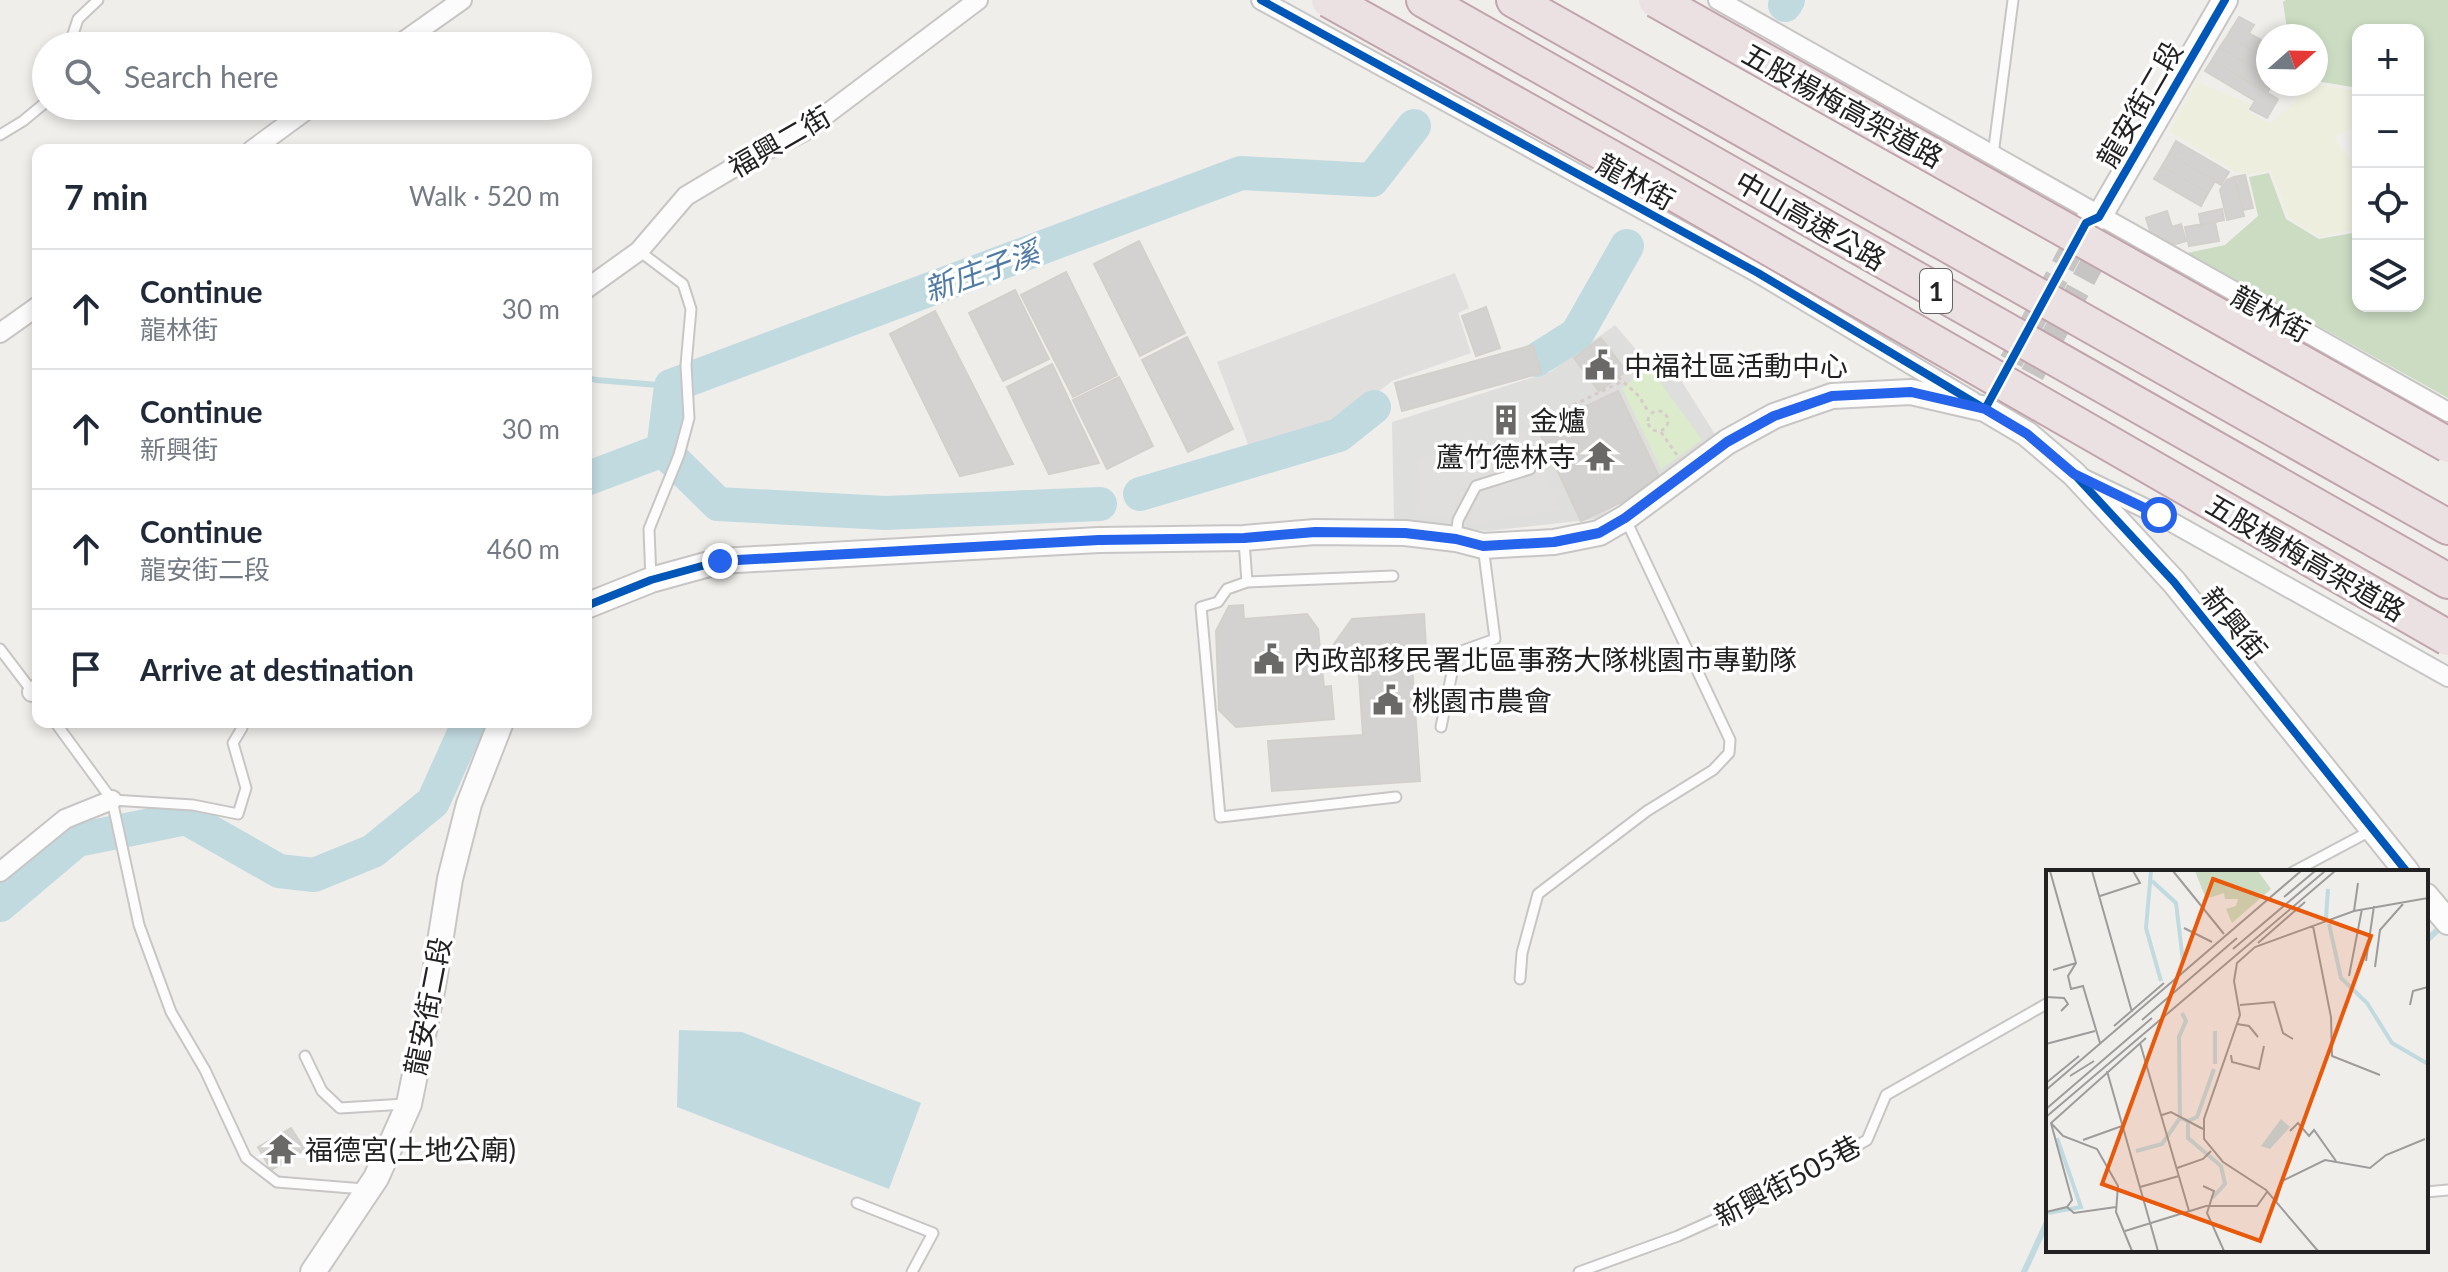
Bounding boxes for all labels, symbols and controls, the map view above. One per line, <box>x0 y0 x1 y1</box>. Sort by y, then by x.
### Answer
north arrow <box>2256 24 2328 96</box>
map controls <box>2352 24 2424 312</box>
button: + <box>2352 24 2424 96</box>
search box <box>32 32 592 120</box>
street label: 龍安街二段 <box>2089 35 2189 173</box>
street label: 五股楊梅高架道路 <box>1737 36 1949 174</box>
icon: search <box>60 54 104 98</box>
text: Search here <box>124 58 279 94</box>
button: − <box>2352 96 2424 168</box>
street label: 福興二街 <box>722 98 836 184</box>
street label: 龍林街 <box>1591 146 1681 216</box>
street label: 中山高速公路 <box>1730 163 1892 277</box>
button: locate <box>2352 168 2424 240</box>
text: 7 min <box>64 176 148 217</box>
text: Walk · 520 m <box>409 180 560 212</box>
water label: 新庄子溪 <box>918 231 1047 307</box>
button: layers <box>2352 240 2424 312</box>
road number: 1 <box>1920 269 1952 313</box>
text: Continue <box>140 273 263 309</box>
street label: 龍林街 <box>2226 278 2316 348</box>
icon: ahead <box>64 287 108 331</box>
text: 30 m <box>502 293 560 325</box>
text: 龍林街 <box>140 313 218 345</box>
public building icon: 中福社區活動中心 <box>1583 348 1617 382</box>
place label: 中福社區活動中心 <box>1624 348 1848 382</box>
text: Continue <box>140 393 263 429</box>
building icon: 金爐 <box>1489 403 1523 437</box>
place label: 金爐 <box>1530 403 1586 437</box>
icon: ahead <box>64 407 108 451</box>
text: 30 m <box>502 413 560 445</box>
text: 新興街 <box>140 433 218 465</box>
place label: 蘆竹德林寺 <box>1436 439 1576 473</box>
temple icon: 蘆竹德林寺 <box>1583 439 1617 473</box>
street label: 五股楊梅高架道路 <box>2200 486 2412 628</box>
route start <box>2141 497 2177 533</box>
text: Continue <box>140 513 263 549</box>
icon: ahead <box>64 527 108 571</box>
text: 460 m <box>487 533 560 565</box>
route end <box>702 543 738 579</box>
text: 龍安街二段 <box>140 553 270 585</box>
street label: 新興街 <box>2195 580 2275 666</box>
public building icon: 內政部移民署北區事務大隊桃園市專勤隊 <box>1252 642 1286 676</box>
place label: 內政部移民署北區事務大隊桃園市專勤隊 <box>1293 642 1797 676</box>
icon: arrive <box>64 647 108 691</box>
text: Arrive at destination <box>140 651 414 687</box>
public building icon: 桃園市農會 <box>1371 683 1405 717</box>
place label: 桃園市農會 <box>1412 683 1552 717</box>
inset map <box>2046 870 2428 1252</box>
street label: 龍安街二段 <box>397 934 457 1078</box>
street label: 新興街505巷 <box>1708 1127 1866 1233</box>
temple icon: 福德宮(土地公廟) <box>264 1132 298 1166</box>
place label: 福德宮(土地公廟) <box>305 1132 516 1166</box>

